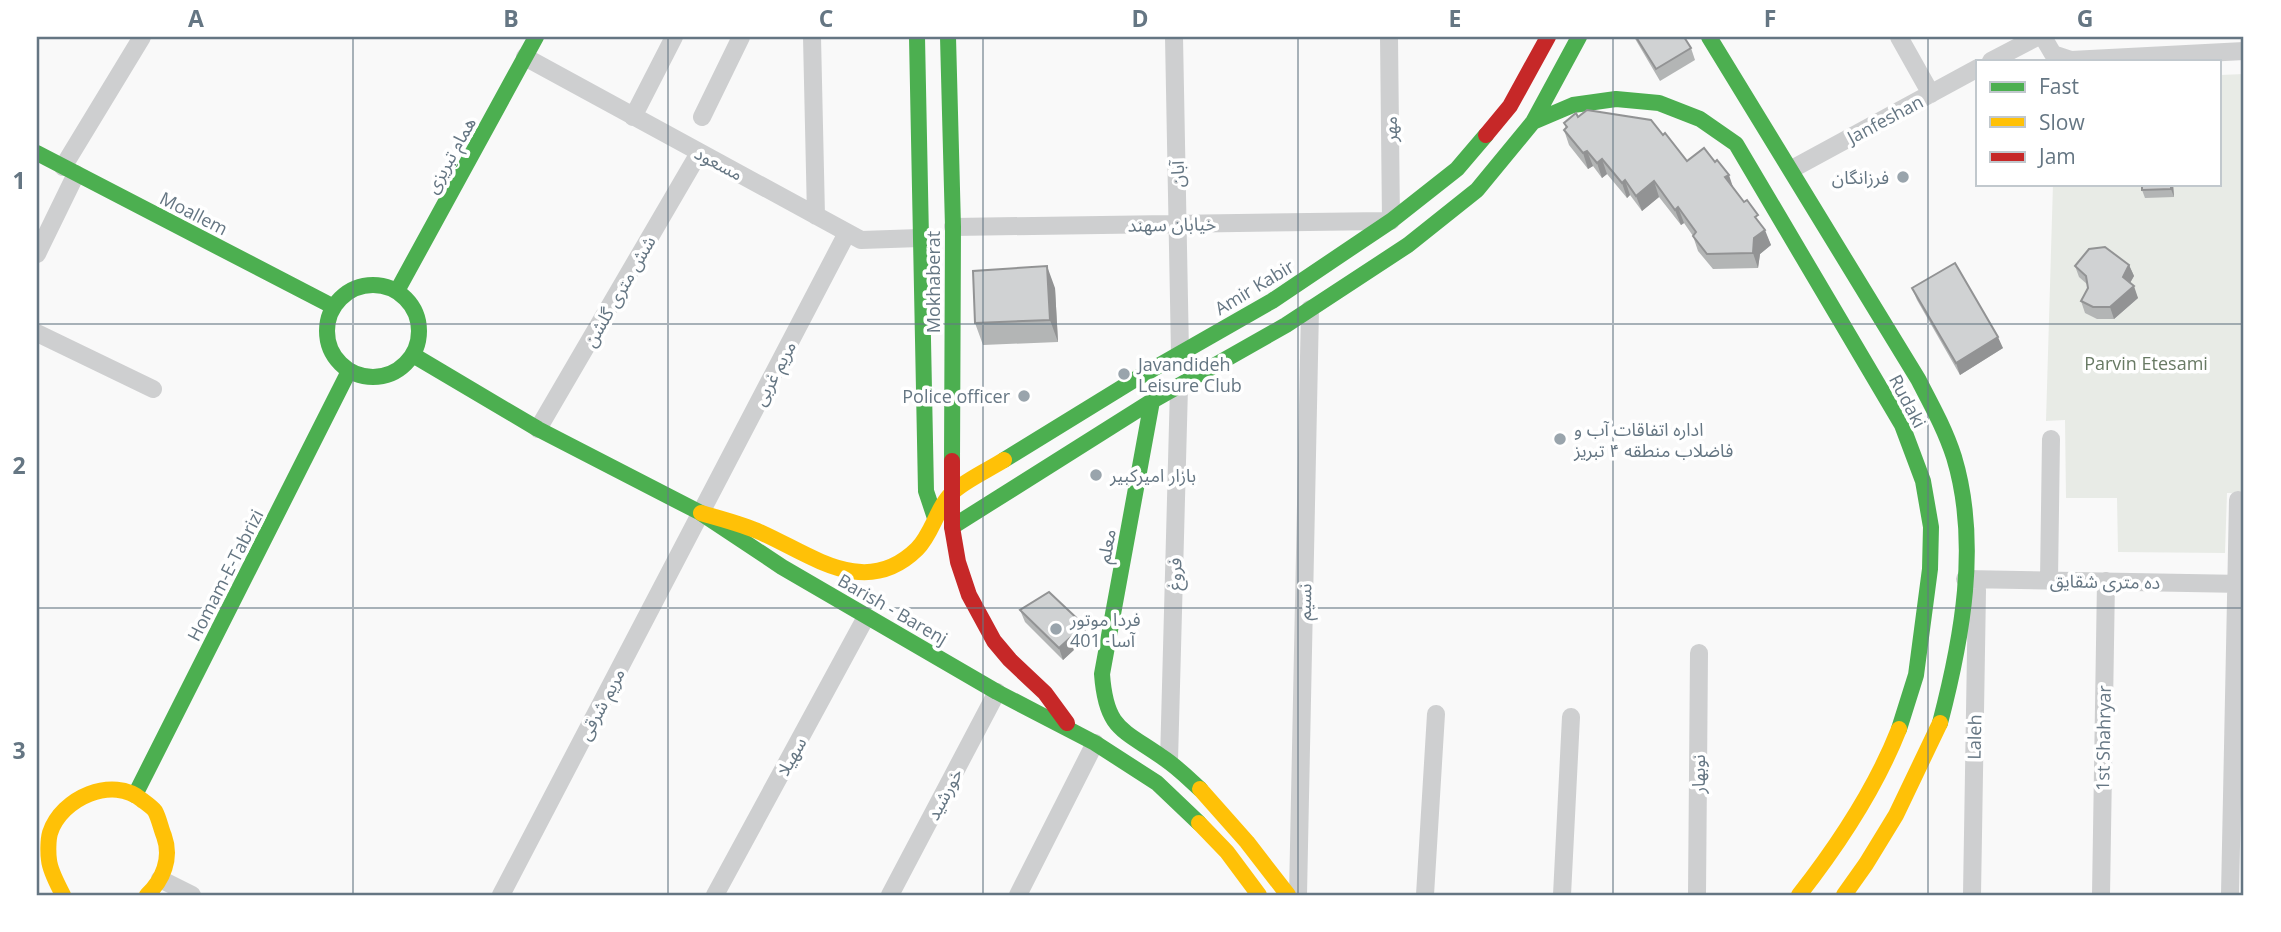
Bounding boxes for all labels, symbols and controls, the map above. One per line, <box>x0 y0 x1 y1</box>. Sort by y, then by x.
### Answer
text: A <box>188 2 204 34</box>
text: B <box>503 2 519 34</box>
text: C <box>819 2 833 34</box>
text: D <box>1131 2 1149 34</box>
text: E <box>1449 2 1461 34</box>
text: F <box>1764 2 1776 34</box>
text: G <box>2077 2 2093 34</box>
legend <box>1976 60 2222 186</box>
text: Fast <box>2039 72 2079 100</box>
street label: Janfeshan <box>1841 89 1927 150</box>
text: Slow <box>2039 108 2085 136</box>
street label: همام تبریزی <box>419 113 483 199</box>
street label: مهر <box>1378 116 1402 143</box>
street label: مسعود <box>691 140 747 186</box>
text: Jam <box>2037 142 2076 170</box>
street label: آبان <box>1165 160 1189 188</box>
text: 1 <box>12 164 26 196</box>
place label: فرزانگان <box>1832 165 1889 189</box>
marker: فرزانگان <box>1895 169 1911 185</box>
street label: Moallem <box>156 186 232 240</box>
street label: خیابان سهند <box>1127 211 1217 237</box>
street label: شش متری گلشن <box>577 231 661 351</box>
street label: Mokhaberat <box>921 231 945 333</box>
street label: Amir Kabir <box>1210 254 1299 320</box>
street label: مریم غربی <box>747 336 803 410</box>
park label: Parvin Etesami <box>2084 351 2208 375</box>
place label: Javandideh Leisure Club <box>1136 352 1242 397</box>
marker: Javandideh Leisure Club <box>1116 366 1132 382</box>
street label: Rudaki <box>1884 370 1932 432</box>
place label: Police officer <box>902 384 1011 408</box>
marker: Police officer <box>1016 388 1032 404</box>
place label: اداره اتفاقات آب و فاضلاب منطقه ۴ تبریز <box>1573 417 1733 462</box>
marker: اداره اتفاقات آب و فاضلاب منطقه ۴ تبریز <box>1552 431 1568 447</box>
text: 2 <box>12 449 26 481</box>
place label: بازار امیرکبیر <box>1109 463 1196 487</box>
marker: بازار امیرکبیر <box>1088 467 1104 483</box>
street label: Homam-E-Tabrizi <box>181 505 269 645</box>
street label: معلم <box>1091 527 1123 566</box>
street label: فروغ <box>1161 557 1190 591</box>
street label: Barish - Barenj <box>834 568 952 650</box>
street label: ده متری شقایق <box>2050 568 2160 594</box>
street label: نسیم <box>1292 583 1318 621</box>
place label: فردا موتور 401 -آسا <box>1069 607 1141 652</box>
marker: فردا موتور 401 -آسا <box>1048 621 1064 637</box>
street label: مریم شرقی <box>572 664 632 745</box>
street label: 1st Shahryar <box>2090 684 2116 791</box>
street label: Laleh <box>1962 714 1986 760</box>
street label: سهیلا <box>771 732 811 780</box>
text: 3 <box>12 734 26 766</box>
street label: نوبهار <box>1686 754 1710 795</box>
street label: خورشید <box>920 764 968 824</box>

